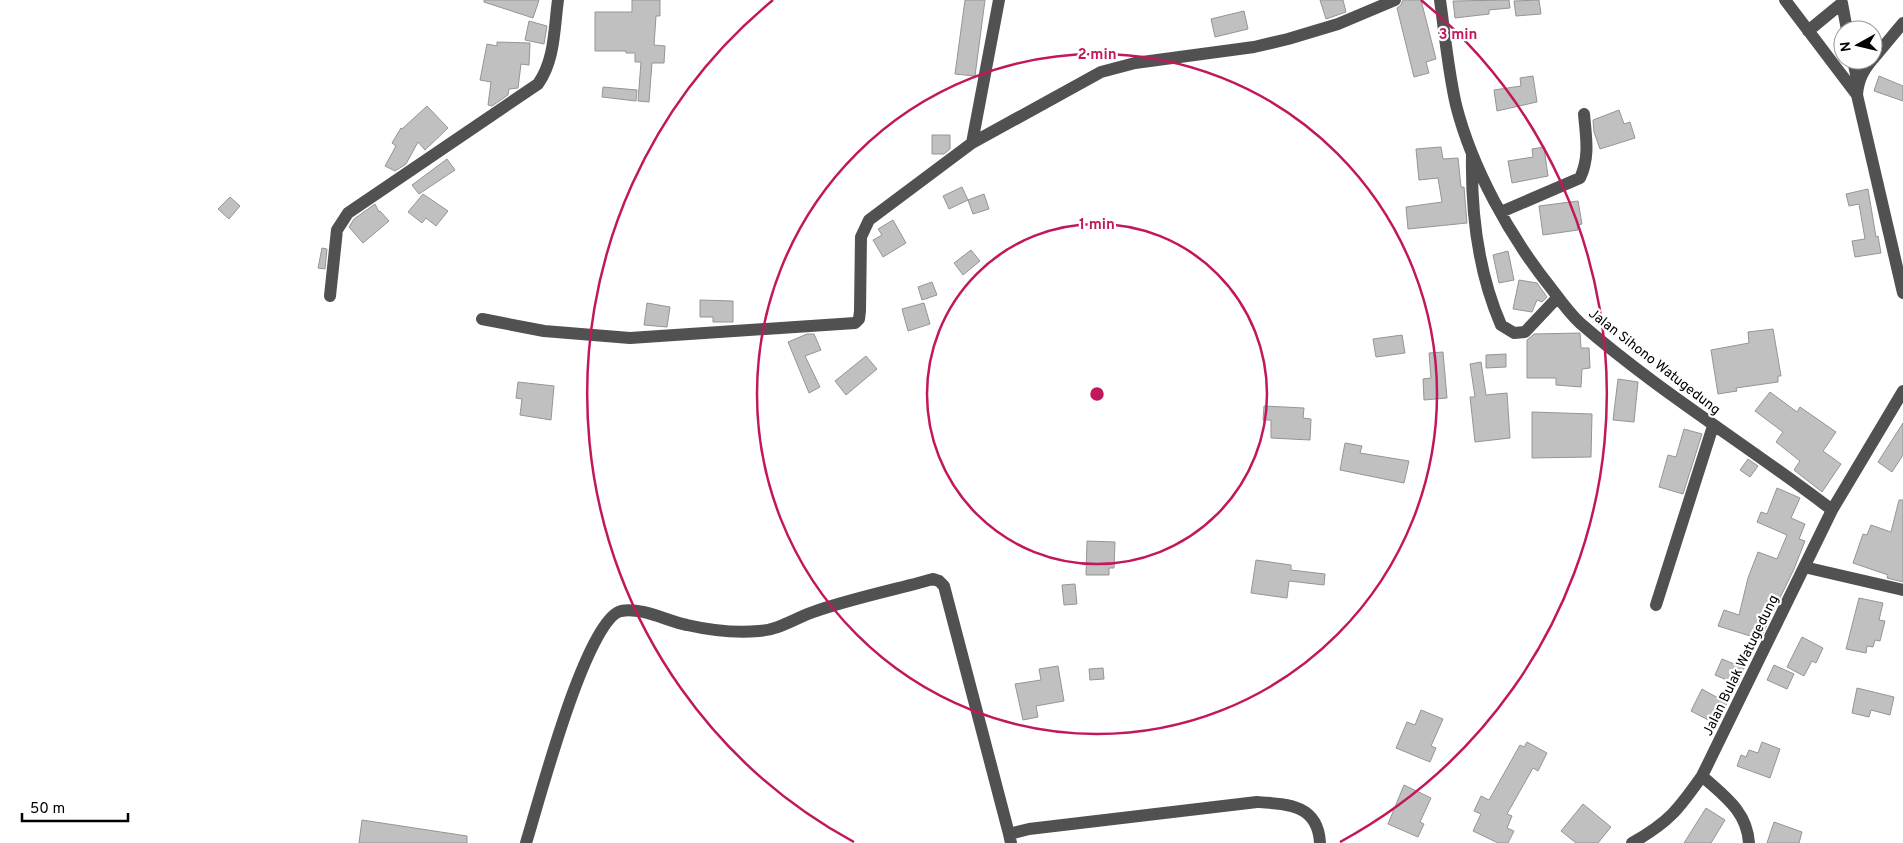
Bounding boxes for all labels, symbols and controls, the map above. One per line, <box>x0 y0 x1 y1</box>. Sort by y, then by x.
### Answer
north arrow <box>1833 20 1883 70</box>
text: 3 min <box>1438 26 1478 45</box>
text: N <box>1837 40 1856 53</box>
text: 2 min <box>1077 46 1117 65</box>
text: 1 min <box>1079 216 1115 235</box>
street label: Jalan Sihono Watugedung <box>1585 305 1723 419</box>
centre of rings <box>1088 385 1106 403</box>
street label: Jalan Bulak Watugedung <box>1700 592 1783 739</box>
scale bar <box>22 790 129 822</box>
text: 50 m <box>30 800 65 819</box>

